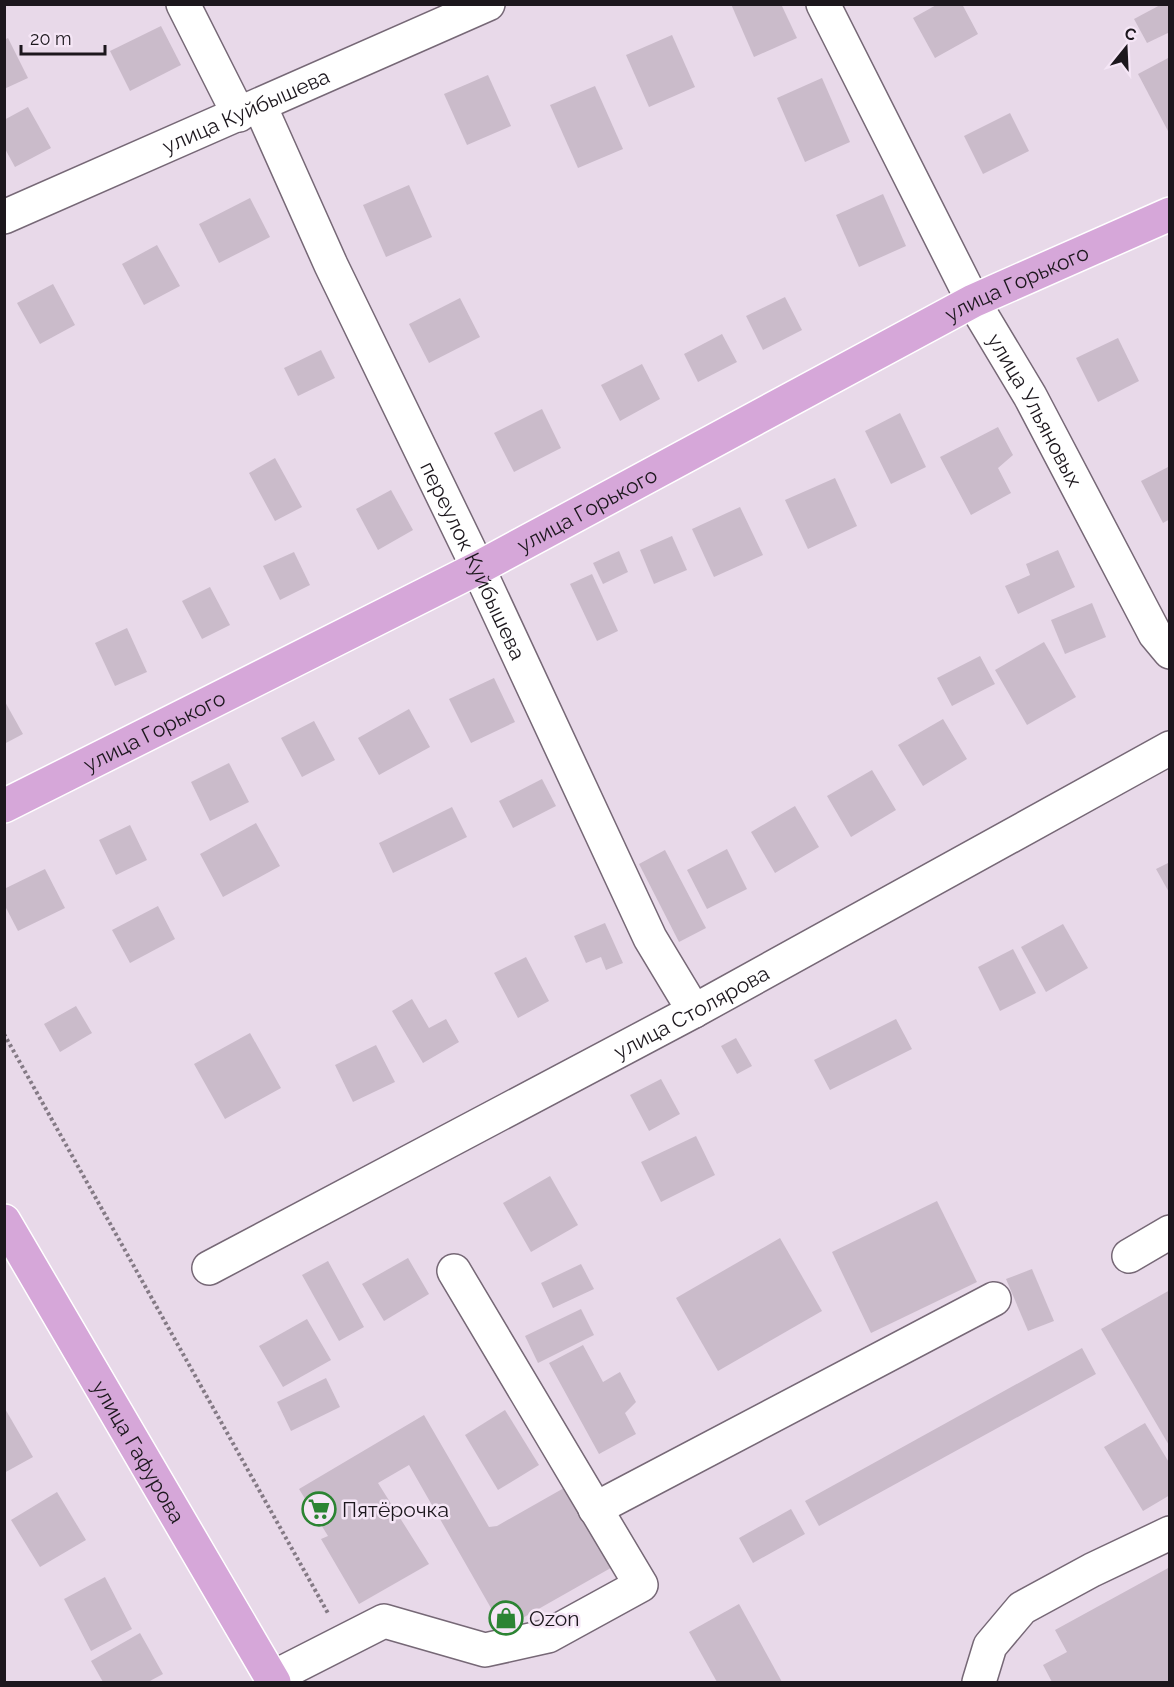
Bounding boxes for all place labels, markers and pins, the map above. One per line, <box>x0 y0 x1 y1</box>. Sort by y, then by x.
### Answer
supermarket icon: Пятёрочка <box>301 1491 337 1527</box>
place label: Пятёрочка <box>342 1497 449 1522</box>
shop icon: Ozon <box>488 1600 524 1636</box>
place label: Ozon <box>529 1606 580 1631</box>

